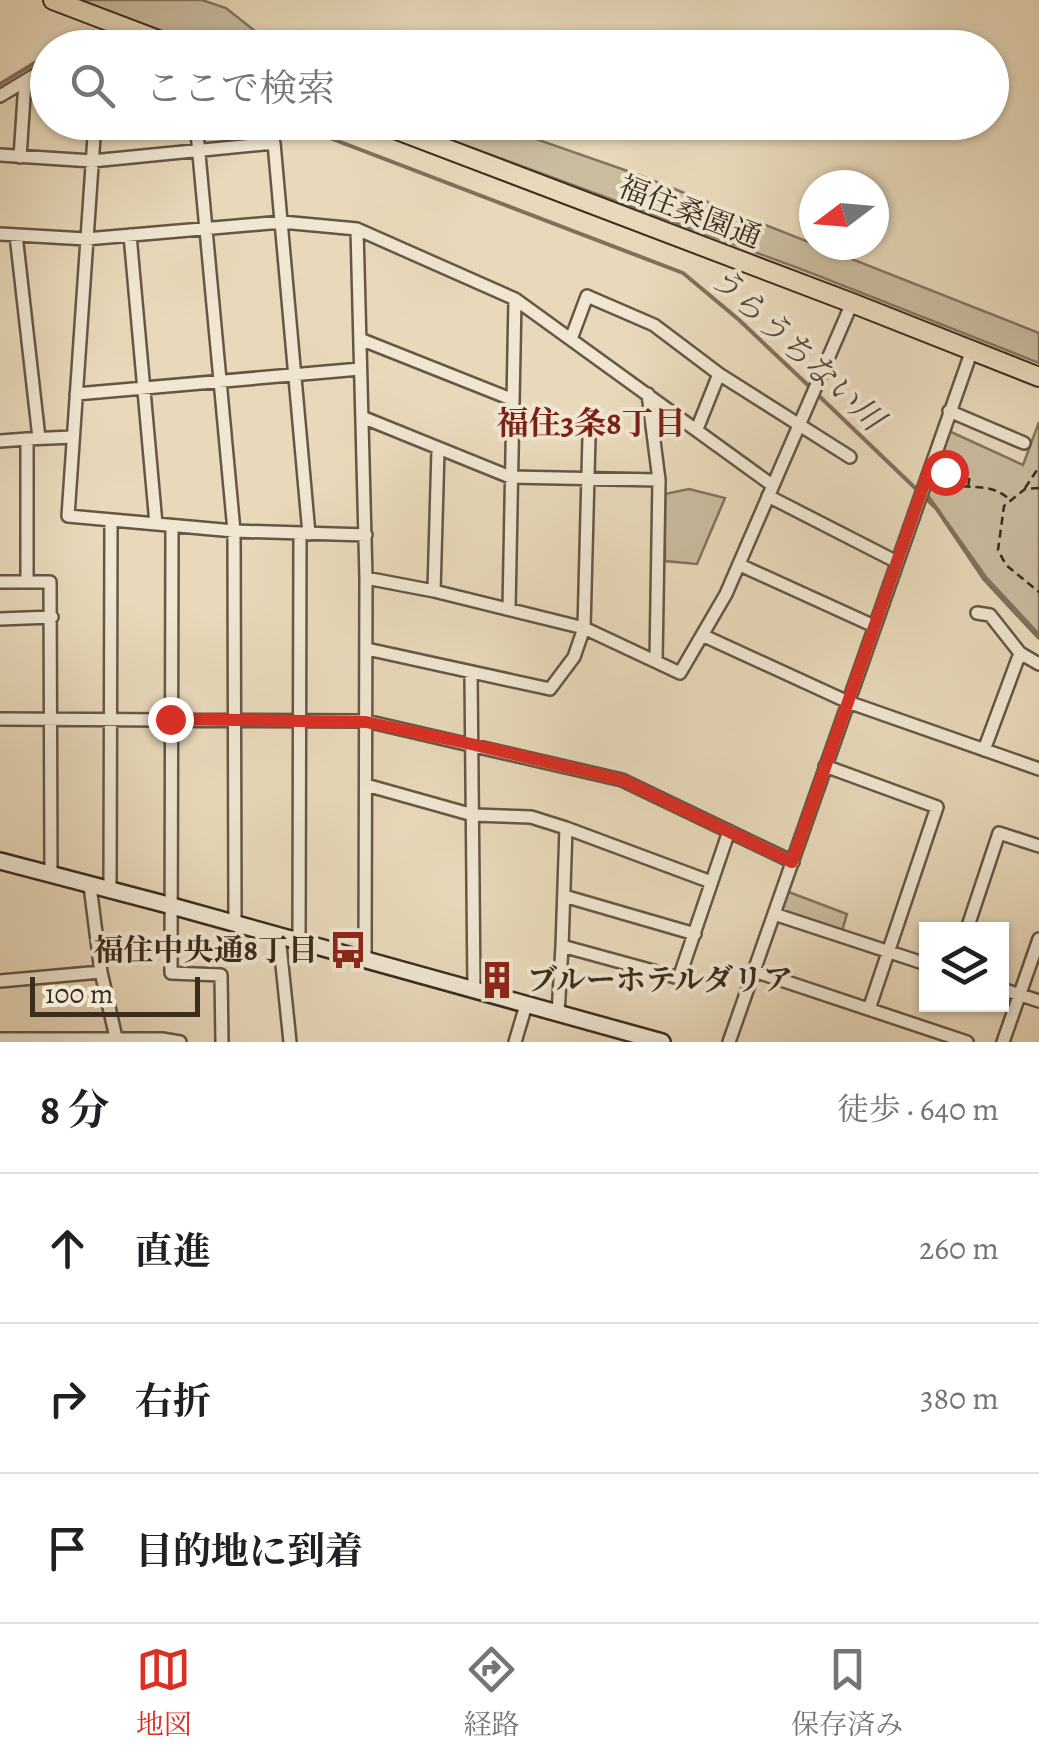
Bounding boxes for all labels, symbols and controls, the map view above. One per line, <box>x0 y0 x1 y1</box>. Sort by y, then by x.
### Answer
search box <box>30 30 1009 140</box>
icon: search <box>65 58 120 113</box>
text: ここで検索 <box>145 62 335 114</box>
street label: 福住桑園通 <box>613 166 767 258</box>
north arrow <box>799 170 889 260</box>
water label: うらうちない川 <box>700 256 896 443</box>
district label: 福住3条8丁目 <box>496 401 686 445</box>
route start <box>923 450 969 496</box>
route end <box>148 697 194 743</box>
map controls <box>919 922 1009 1012</box>
button: layers <box>919 922 1009 1012</box>
bus stop icon: 福住中央通8丁目 <box>327 929 369 971</box>
place label: 福住中央通8丁目 <box>94 930 318 970</box>
building icon: ブルーホテルダリア <box>476 959 518 1001</box>
place label: ブルーホテルダリア <box>527 960 793 1000</box>
scale bar <box>30 972 200 1016</box>
text: 100 m <box>45 975 113 1013</box>
text: 8 分 <box>40 1081 109 1138</box>
text: 徒歩 · 640 m <box>837 1087 999 1131</box>
icon: ahead <box>40 1221 95 1276</box>
text: 直進 <box>135 1225 211 1277</box>
text: 260 m <box>919 1226 999 1270</box>
icon: right <box>40 1371 95 1426</box>
text: 右折 <box>135 1375 211 1427</box>
text: 380 m <box>920 1376 999 1420</box>
icon: arrive <box>40 1521 95 1576</box>
text: 目的地に到着 <box>135 1525 363 1577</box>
tab: 地図 <box>136 1642 192 1744</box>
tab: 経路 <box>463 1642 519 1744</box>
tab: 保存済み <box>791 1642 903 1744</box>

